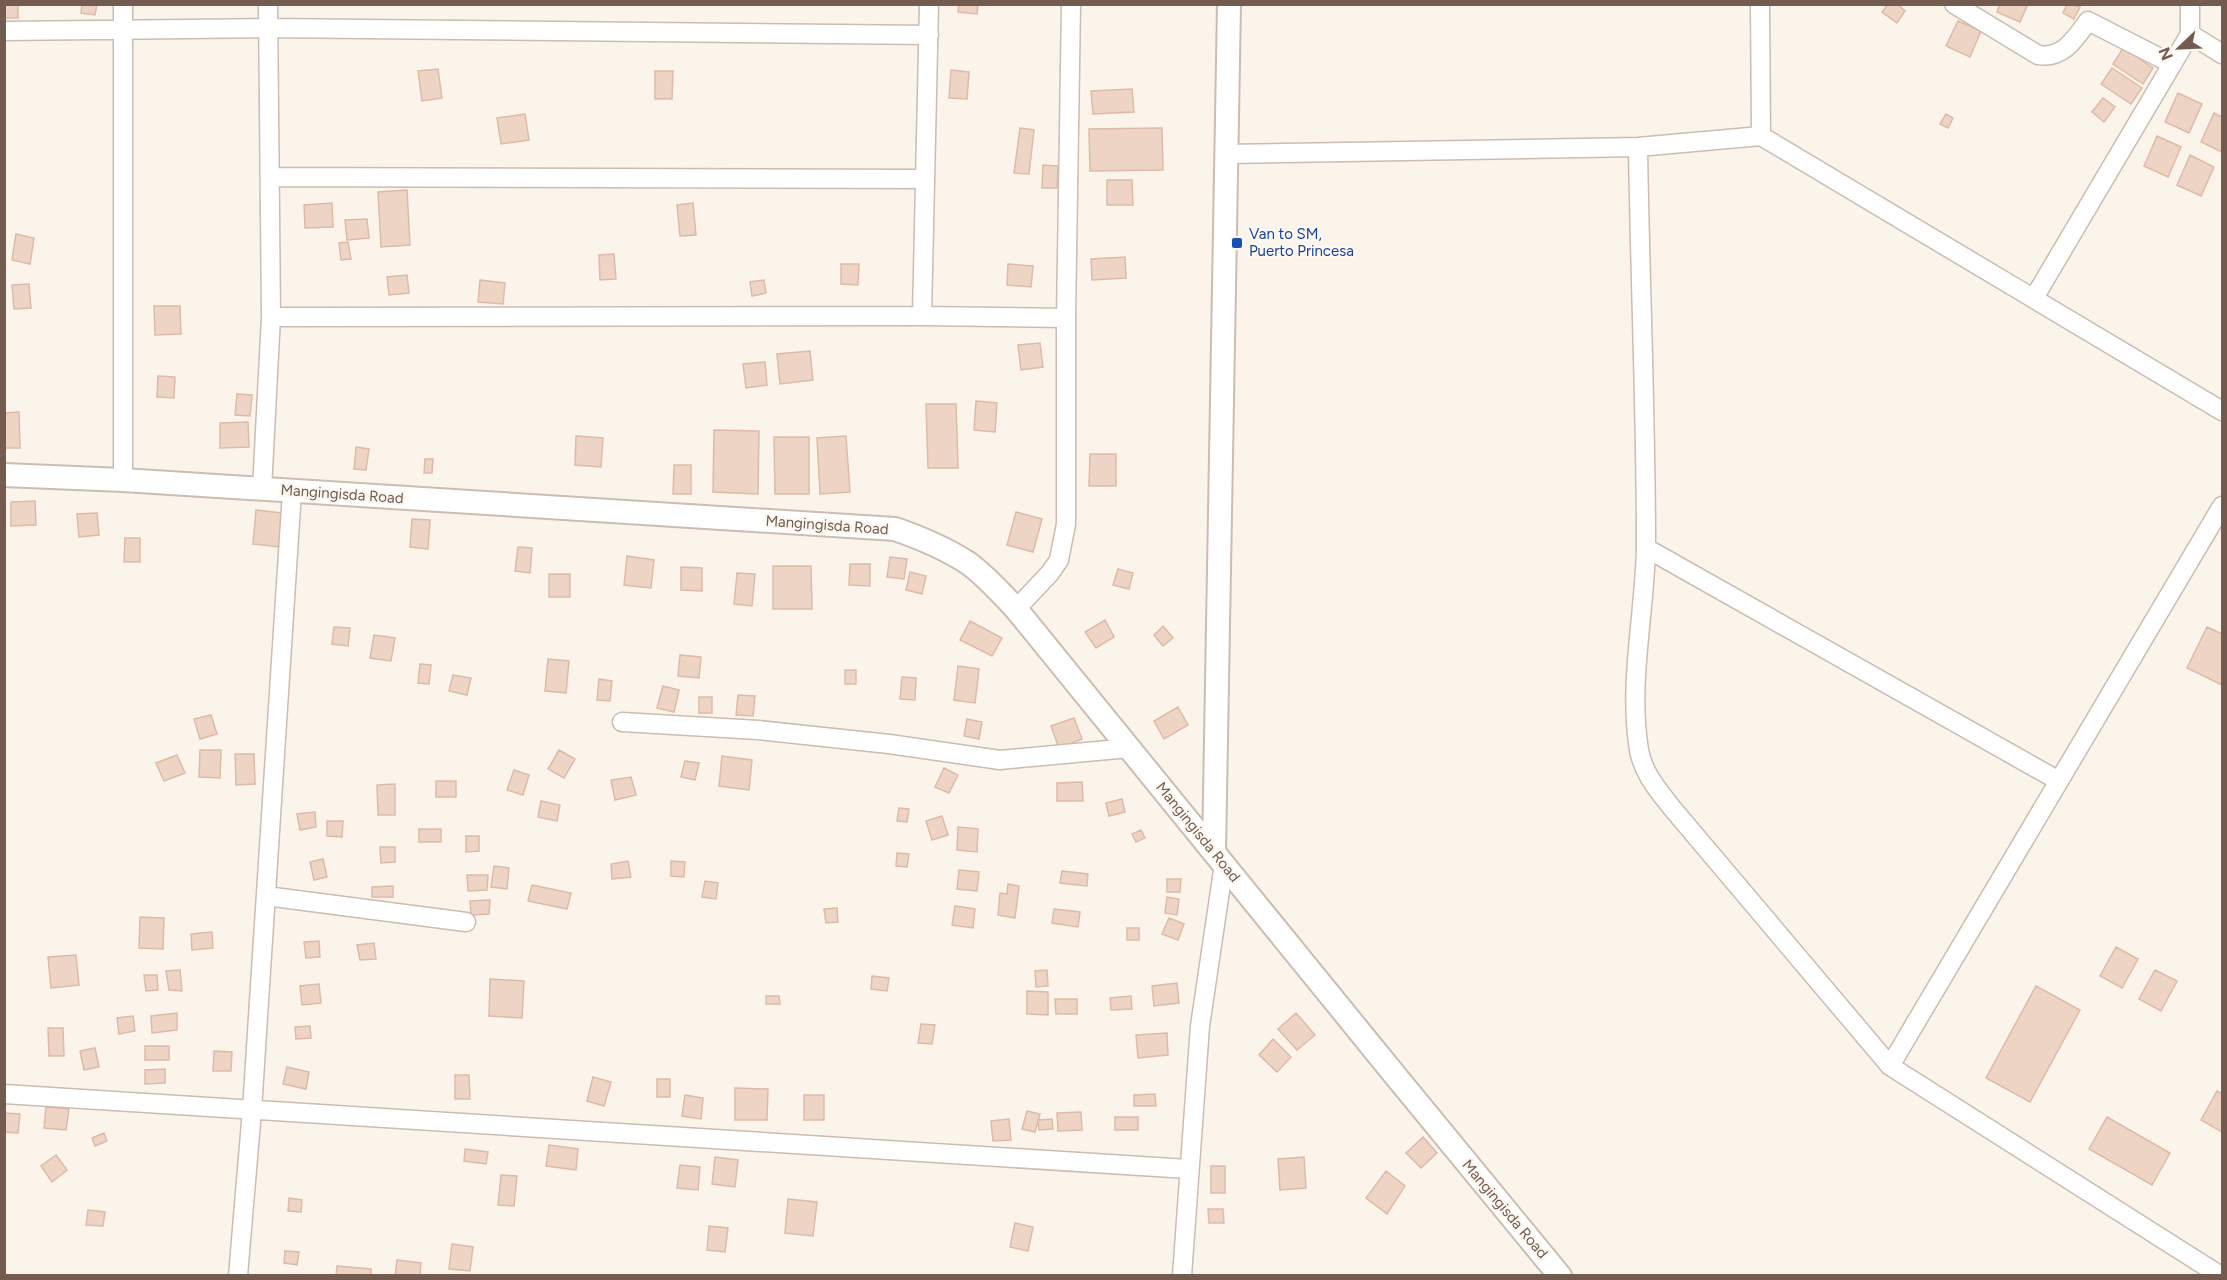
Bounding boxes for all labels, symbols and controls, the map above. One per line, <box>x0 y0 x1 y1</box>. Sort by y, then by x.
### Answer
north arrow <box>2149 18 2209 78</box>
text: N <box>2154 44 2177 63</box>
place label: Van to SM, Puerto Princesa <box>1249 225 1354 260</box>
marker: Van to SM, Puerto Princesa <box>1230 236 1244 250</box>
street label: Mangingisda Road <box>280 481 404 507</box>
street label: Mangingisda Road <box>765 512 889 538</box>
street label: Mangingisda Road <box>1152 778 1244 886</box>
street label: Mangingisda Road <box>1458 1156 1552 1262</box>

